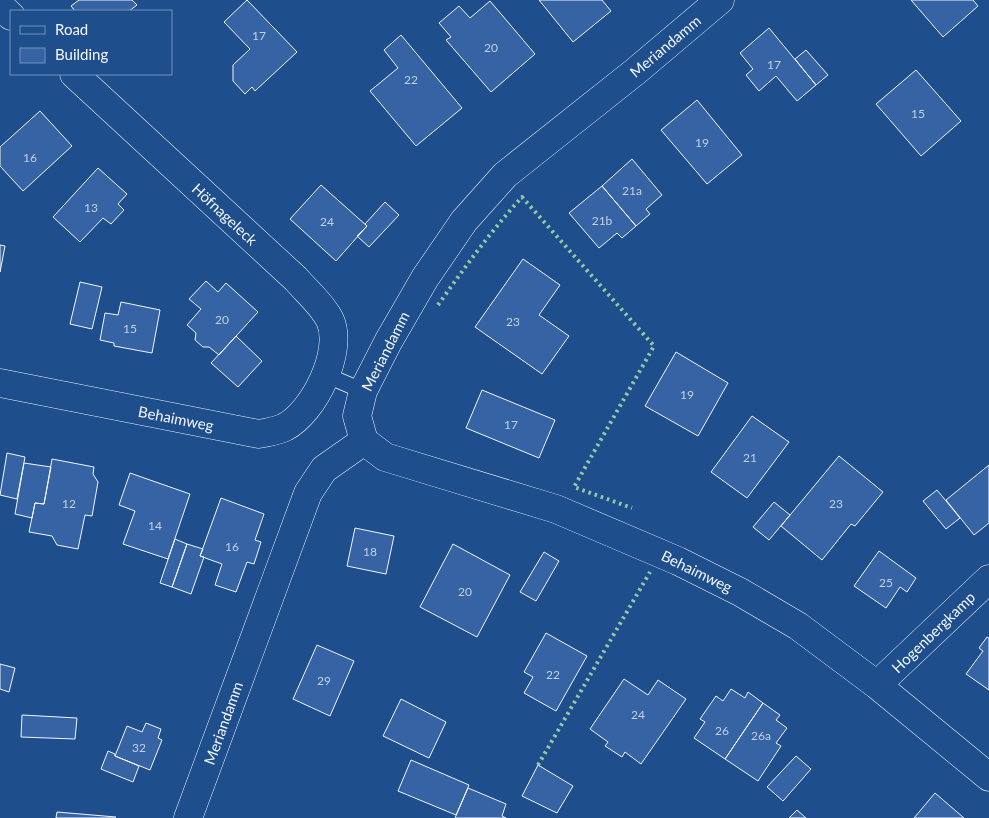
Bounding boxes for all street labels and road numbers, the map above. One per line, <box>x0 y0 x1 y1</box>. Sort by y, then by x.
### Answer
street label: Meriandamm <box>626 11 704 81</box>
street label: Höfnageleck <box>189 179 262 249</box>
street label: Meriandamm <box>357 308 413 394</box>
street label: Behaimweg <box>137 402 216 434</box>
street label: Behaimweg <box>659 546 736 596</box>
street label: Hogenbergkamp <box>888 588 978 676</box>
street label: Meriandamm <box>200 679 246 767</box>

